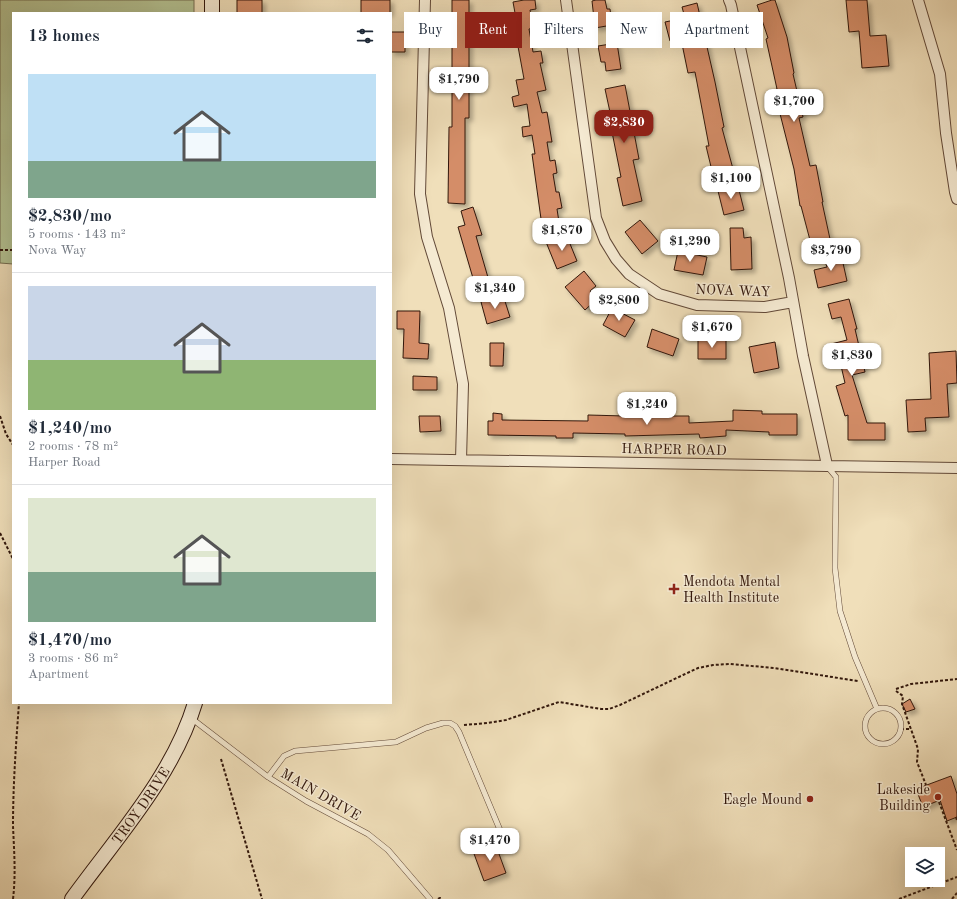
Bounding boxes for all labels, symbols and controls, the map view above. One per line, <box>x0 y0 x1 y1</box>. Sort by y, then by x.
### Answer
chip: Buy <box>404 12 457 48</box>
chip: Rent <box>465 12 522 48</box>
chip: Filters <box>530 12 598 48</box>
chip: New <box>606 12 662 48</box>
chip: Apartment <box>670 12 763 48</box>
icon: filters <box>354 25 376 47</box>
text: 13 homes <box>28 28 100 45</box>
pin: $1,790 <box>426 67 492 101</box>
text: $1,790 <box>438 73 480 86</box>
pin: $1,700 <box>761 89 827 123</box>
text: $1,700 <box>773 95 815 108</box>
icon: home <box>166 100 238 172</box>
pin: $2,830 <box>591 110 657 144</box>
text: $2,830 <box>603 116 645 129</box>
pin: $1,100 <box>698 166 764 200</box>
text: $1,100 <box>710 172 752 185</box>
text: $2,830/mo <box>28 208 112 225</box>
pin: $1,870 <box>529 218 595 252</box>
text: $1,870 <box>541 224 583 237</box>
text: 5 rooms · 143 m² <box>28 228 126 241</box>
pin: $1,290 <box>657 229 723 263</box>
text: $1,290 <box>669 235 711 248</box>
pin: $3,790 <box>798 238 864 272</box>
text: Nova Way <box>28 244 86 257</box>
text: $3,790 <box>810 244 852 257</box>
pin: $1,340 <box>462 276 528 310</box>
text: $1,340 <box>474 282 516 295</box>
street label: NOVA WAY <box>695 283 771 299</box>
pin: $2,800 <box>586 288 652 322</box>
text: $2,800 <box>598 294 640 307</box>
icon: home <box>166 312 238 384</box>
pin: $1,670 <box>679 315 745 349</box>
text: $1,670 <box>691 321 733 334</box>
pin: $1,830 <box>819 343 885 377</box>
text: $1,830 <box>831 349 873 362</box>
pin: $1,240 <box>614 392 680 426</box>
text: $1,240 <box>626 398 668 411</box>
text: $1,240/mo <box>28 420 112 437</box>
text: 2 rooms · 78 m² <box>28 440 118 453</box>
street label: HARPER ROAD <box>621 442 727 458</box>
text: Harper Road <box>28 456 101 469</box>
icon: home <box>166 524 238 596</box>
place label: Mendota Mental Health Institute <box>683 575 780 605</box>
marker: Mendota Mental Health Institute <box>668 583 680 595</box>
text: $1,470/mo <box>28 632 112 649</box>
text: 3 rooms · 86 m² <box>28 652 118 665</box>
text: Apartment <box>28 668 89 681</box>
street label: TROY DRIVE <box>110 765 173 847</box>
street label: MAIN DRIVE <box>278 766 363 823</box>
place label: Lakeside Building <box>876 783 930 813</box>
marker: Lakeside Building <box>933 792 943 802</box>
place label: Eagle Mound <box>723 793 802 807</box>
marker: Eagle Mound <box>805 794 815 804</box>
pin: $1,470 <box>457 828 523 862</box>
text: $1,470 <box>469 834 511 847</box>
map controls <box>905 847 945 887</box>
button: layers <box>905 847 945 887</box>

